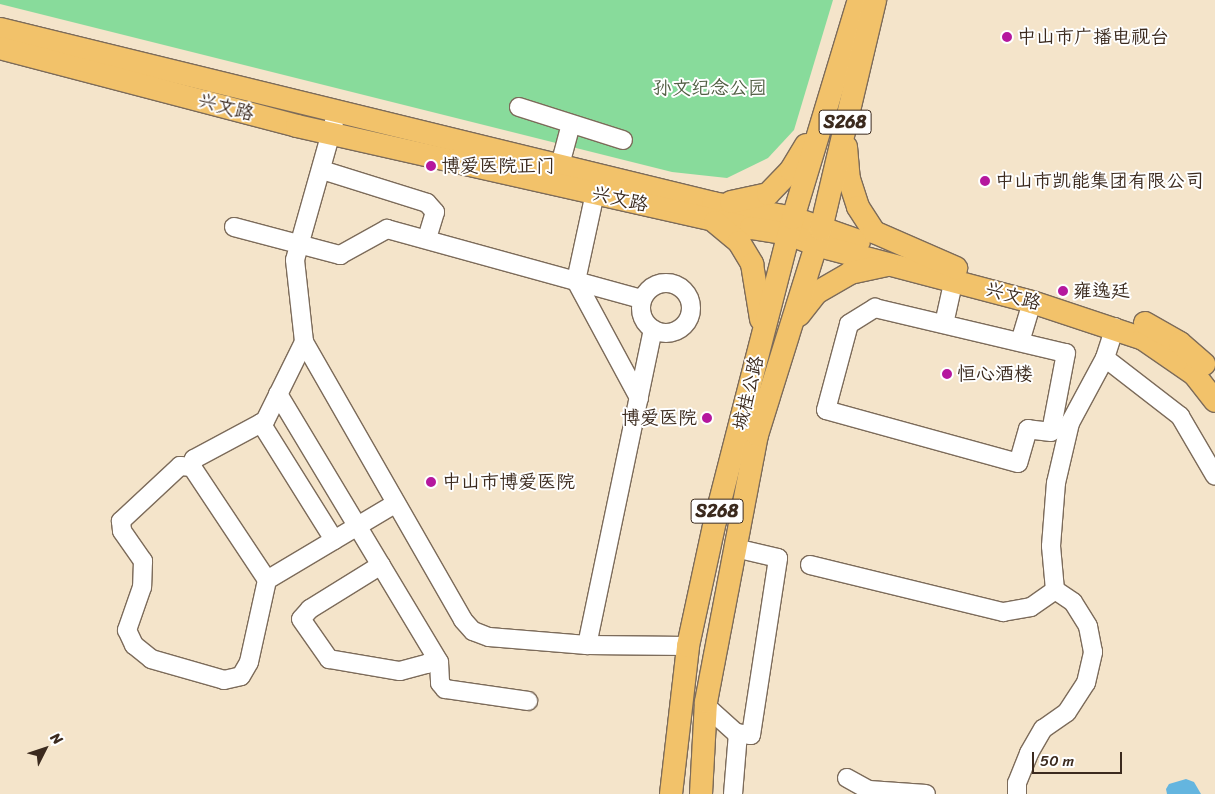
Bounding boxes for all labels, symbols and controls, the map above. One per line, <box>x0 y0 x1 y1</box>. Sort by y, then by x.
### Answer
place label: 中山市广播电视台 <box>1017 26 1169 48</box>
marker: 中山市广播电视台 <box>1001 31 1013 43</box>
park label: 孙文纪念公园 <box>653 77 767 99</box>
street label: 兴文路 <box>196 89 256 125</box>
road number: S268 <box>818 106 872 138</box>
place label: 博爱医院正门 <box>441 155 555 177</box>
marker: 博爱医院正门 <box>425 160 437 172</box>
place label: 中山市凯能集团有限公司 <box>995 170 1204 192</box>
marker: 中山市凯能集团有限公司 <box>979 175 991 187</box>
street label: 兴文路 <box>590 181 650 217</box>
street label: 兴文路 <box>982 277 1044 315</box>
place label: 雍逸廷 <box>1073 280 1130 302</box>
marker: 雍逸廷 <box>1057 285 1069 297</box>
street label: 城桂公路 <box>728 353 768 433</box>
place label: 恒心酒楼 <box>957 363 1033 385</box>
marker: 恒心酒楼 <box>941 368 953 380</box>
place label: 博爱医院 <box>621 407 697 429</box>
marker: 博爱医院 <box>701 412 713 424</box>
place label: 中山市博爱医院 <box>442 471 575 493</box>
marker: 中山市博爱医院 <box>424 475 438 489</box>
road number: S268 <box>690 496 744 526</box>
north arrow <box>20 724 70 774</box>
text: N <box>44 727 69 751</box>
scale bar <box>1035 742 1125 774</box>
text: 50 m <box>1040 748 1074 774</box>

